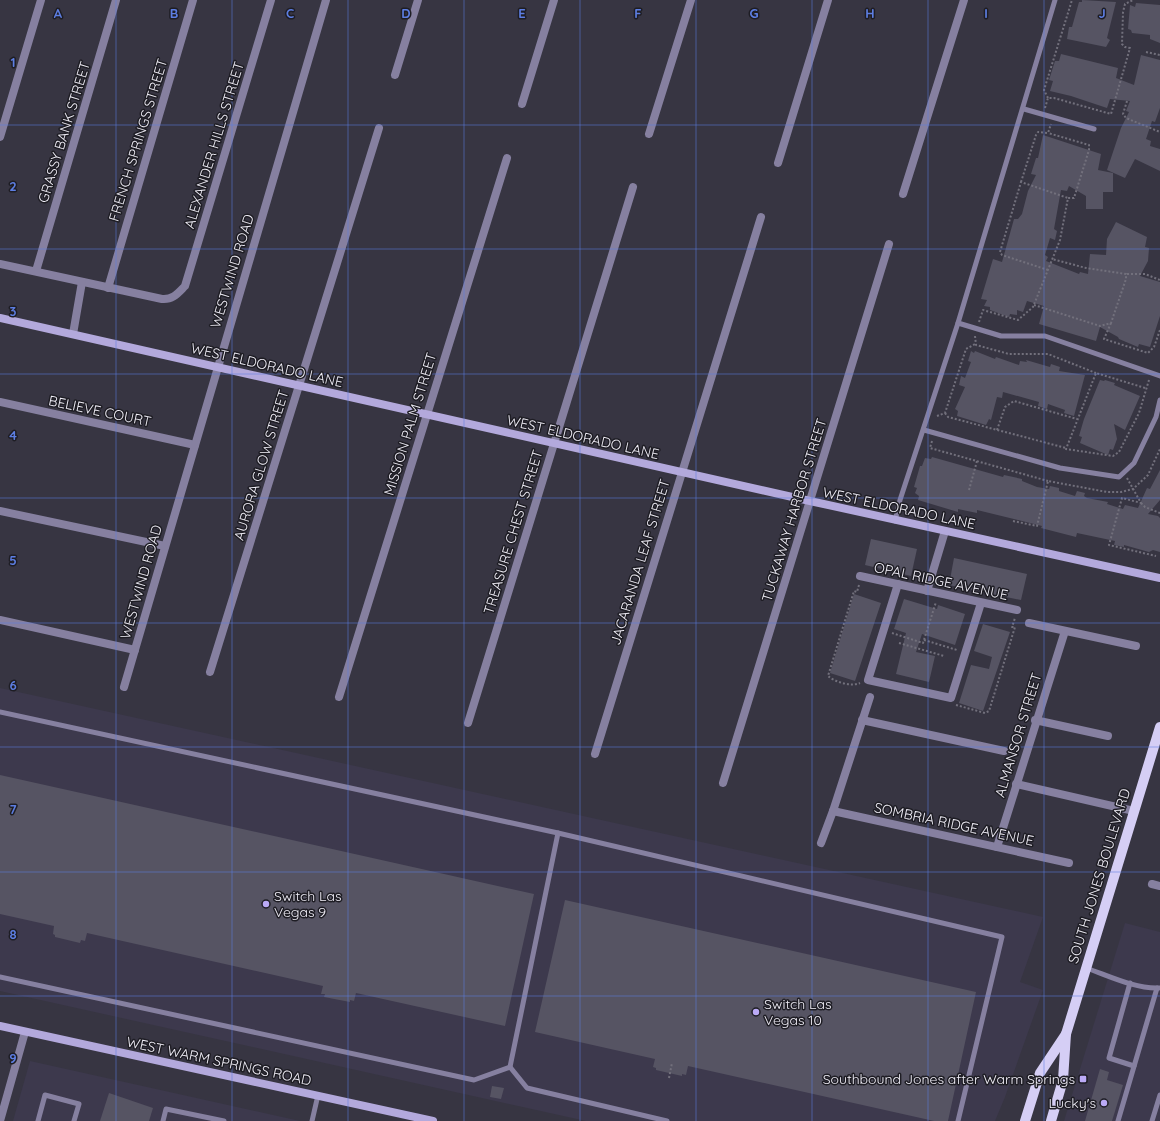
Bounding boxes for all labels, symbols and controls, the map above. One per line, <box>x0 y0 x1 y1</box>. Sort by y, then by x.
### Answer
text: A <box>54 5 63 21</box>
text: B <box>170 5 178 21</box>
text: C <box>286 5 294 21</box>
text: D <box>401 5 411 21</box>
text: E <box>518 5 526 21</box>
text: F <box>634 5 642 21</box>
text: G <box>749 5 759 21</box>
text: H <box>865 5 875 21</box>
text: I <box>984 5 988 21</box>
text: J <box>1098 5 1106 21</box>
text: 1 <box>10 54 16 70</box>
street label: FRENCH SPRINGS STREET <box>105 56 171 224</box>
street label: GRASSY BANK STREET <box>34 59 94 205</box>
street label: ALEXANDER HILLS STREET <box>180 59 248 231</box>
text: 2 <box>9 178 17 194</box>
street label: WESTWIND ROAD <box>206 212 258 330</box>
text: 3 <box>10 303 17 319</box>
street label: WEST ELDORADO LANE <box>189 339 345 391</box>
street label: MISSION PALM STREET <box>380 350 440 498</box>
street label: AURORA GLOW STREET <box>230 388 292 542</box>
street label: BELIEVE COURT <box>47 391 153 431</box>
street label: WEST ELDORADO LANE <box>505 411 661 463</box>
street label: TUCKAWAY HARBOR STREET <box>758 416 830 604</box>
text: 4 <box>9 427 17 443</box>
street label: TREASURE CHEST STREET <box>479 447 547 617</box>
street label: JACARANDA LEAF STREET <box>606 477 674 647</box>
street label: WEST ELDORADO LANE <box>821 483 977 533</box>
street label: WESTWIND ROAD <box>116 523 166 641</box>
text: 5 <box>9 552 17 568</box>
street label: OPAL RIDGE AVENUE <box>872 558 1010 604</box>
street label: ALMANSOR STREET <box>991 671 1045 799</box>
text: 6 <box>9 677 17 693</box>
street label: SOUTH JONES BOULEVARD <box>1064 786 1134 966</box>
street label: SOMBRIA RIDGE AVENUE <box>873 798 1035 850</box>
text: 7 <box>9 801 17 817</box>
place label: Switch Las Vegas 9 <box>274 887 342 921</box>
marker: Switch Las Vegas 9 <box>261 899 271 909</box>
text: 8 <box>9 926 17 942</box>
place label: Switch Las Vegas 10 <box>764 995 832 1029</box>
marker: Switch Las Vegas 10 <box>751 1007 761 1017</box>
street label: WEST WARM SPRINGS ROAD <box>125 1033 313 1089</box>
text: 9 <box>9 1050 17 1066</box>
place label: Southbound Jones after Warm Springs <box>823 1070 1075 1088</box>
marker: Southbound Jones after Warm Springs <box>1078 1074 1088 1084</box>
place label: Lucky's <box>1049 1094 1096 1112</box>
marker: Lucky's <box>1099 1098 1109 1108</box>

